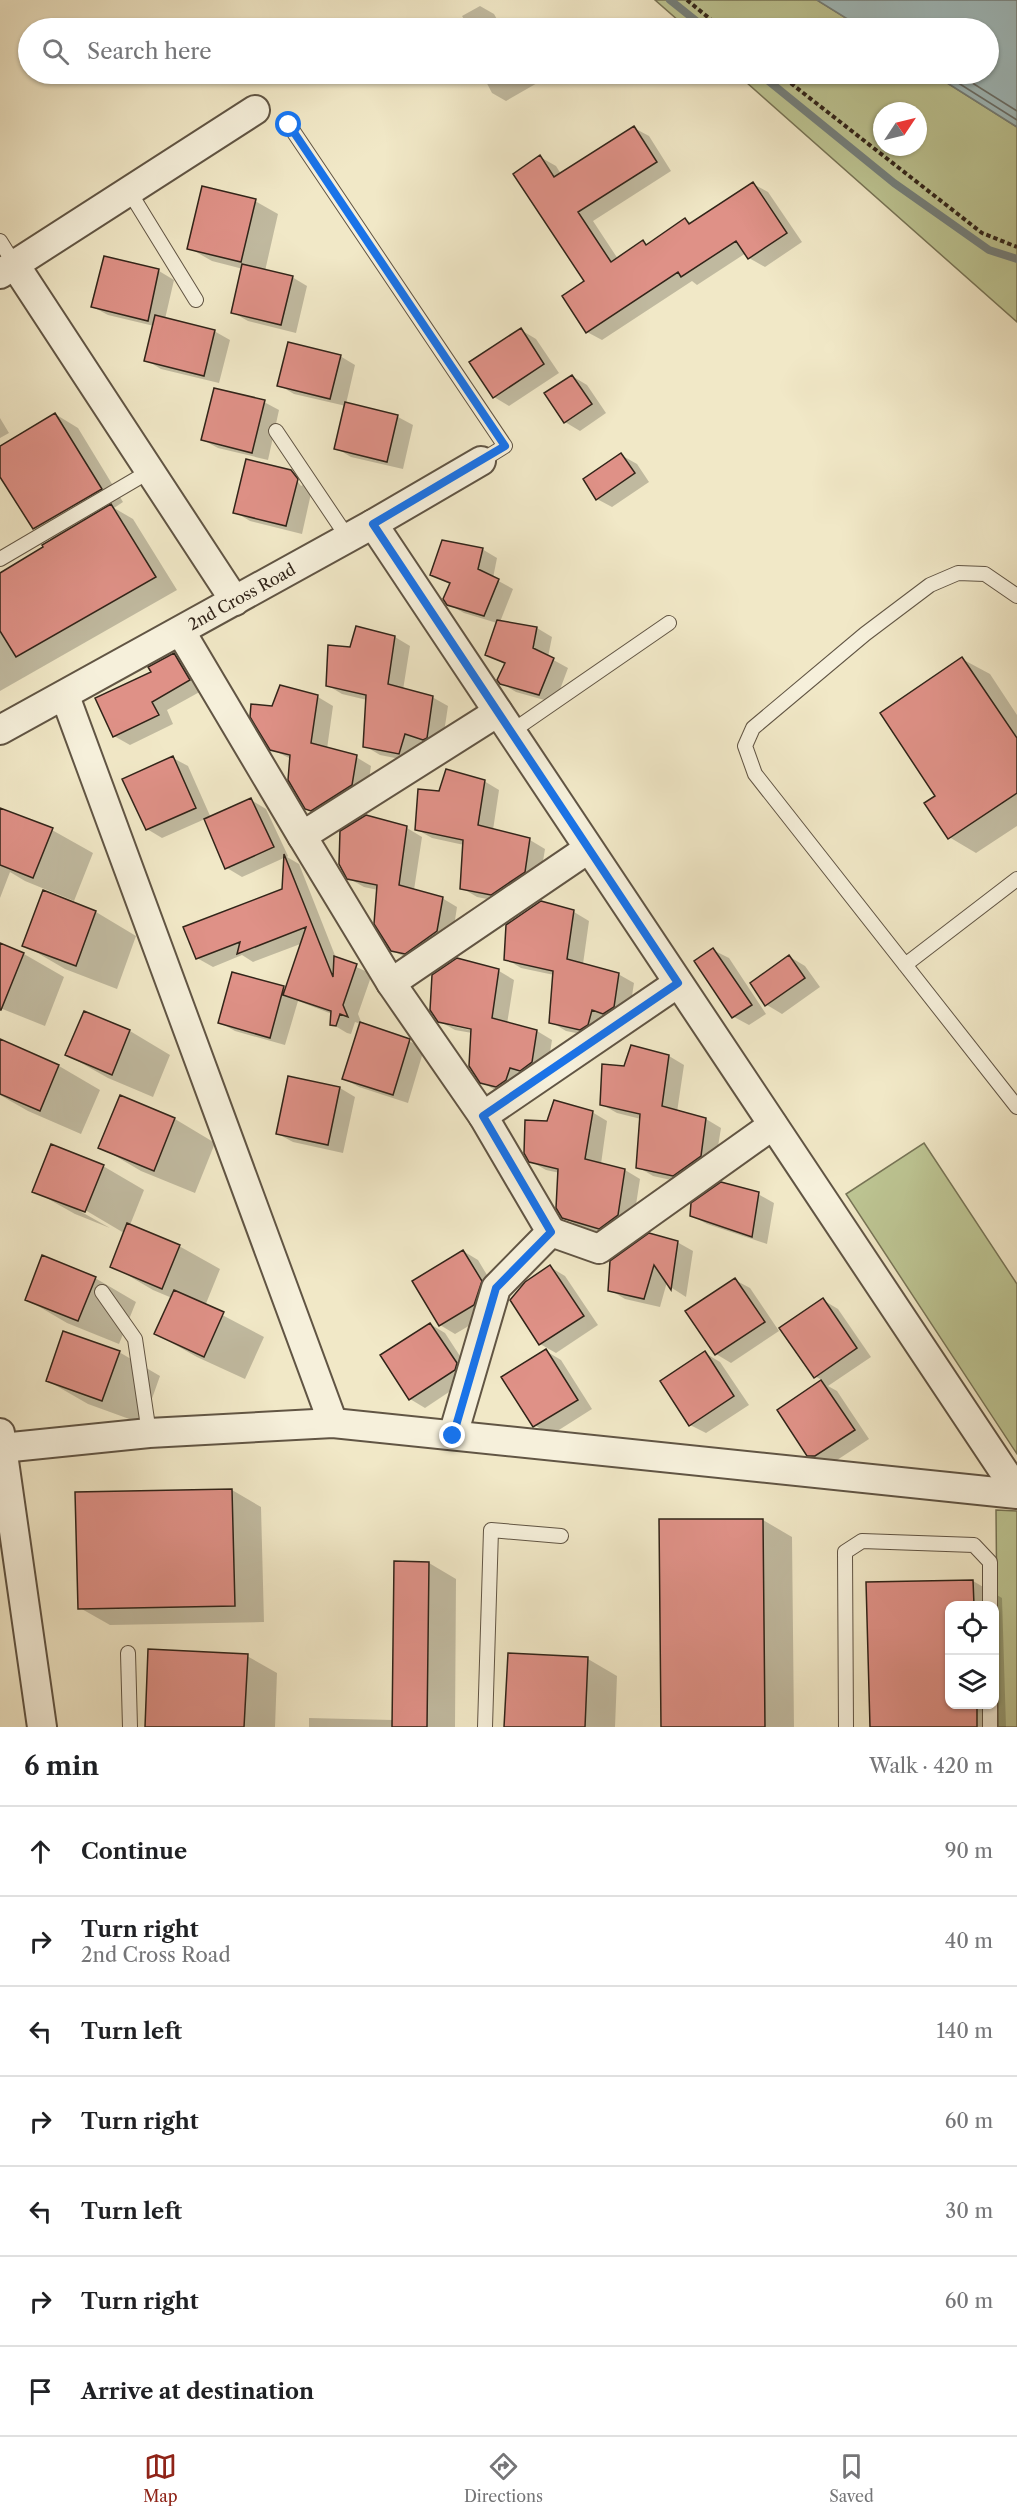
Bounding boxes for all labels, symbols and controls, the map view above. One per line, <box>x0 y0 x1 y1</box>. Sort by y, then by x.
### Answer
search box <box>18 18 999 84</box>
icon: search <box>39 35 72 68</box>
text: Search here <box>87 38 212 65</box>
north arrow <box>873 102 927 156</box>
route start <box>275 111 301 137</box>
street label: 2nd Cross Road <box>184 559 299 634</box>
route end <box>439 1422 465 1448</box>
map controls <box>945 1601 999 1709</box>
button: locate <box>945 1601 999 1655</box>
button: layers <box>945 1655 999 1709</box>
text: 6 min <box>24 1750 99 1782</box>
text: Walk · 420 m <box>869 1754 993 1778</box>
icon: ahead <box>24 1835 57 1868</box>
text: Continue <box>81 1838 187 1865</box>
text: 90 m <box>945 1839 993 1863</box>
text: Turn right <box>81 1916 199 1943</box>
icon: right <box>24 1925 57 1958</box>
text: 40 m <box>945 1929 993 1953</box>
text: 2nd Cross Road <box>81 1943 231 1967</box>
icon: left <box>24 2015 57 2048</box>
text: Turn left <box>81 2018 182 2045</box>
text: 140 m <box>936 2019 993 2043</box>
icon: right <box>24 2105 57 2138</box>
text: Turn right <box>81 2108 199 2135</box>
text: 60 m <box>945 2109 993 2133</box>
icon: left <box>24 2195 57 2228</box>
text: Turn left <box>81 2198 182 2225</box>
text: 30 m <box>945 2199 993 2223</box>
icon: right <box>24 2285 57 2318</box>
text: Turn right <box>81 2288 199 2315</box>
text: 60 m <box>945 2289 993 2313</box>
icon: arrive <box>24 2375 57 2408</box>
text: Arrive at destination <box>81 2378 314 2405</box>
tab: Map <box>143 2450 178 2506</box>
tab: Directions <box>464 2450 543 2506</box>
tab: Saved <box>829 2450 874 2506</box>

